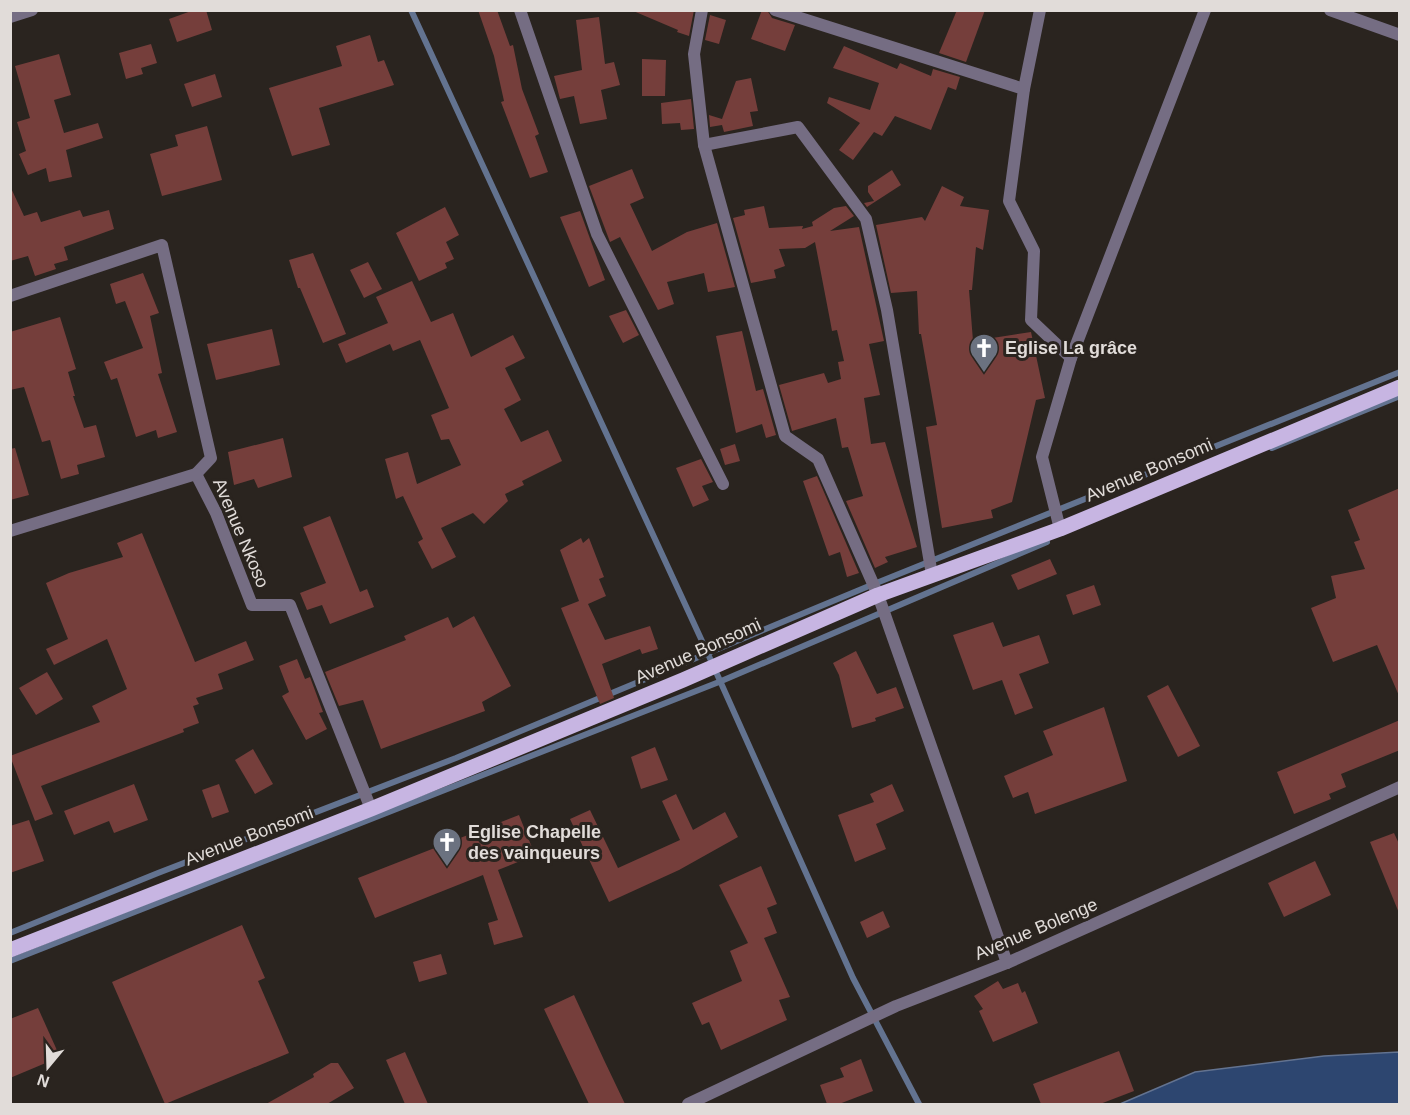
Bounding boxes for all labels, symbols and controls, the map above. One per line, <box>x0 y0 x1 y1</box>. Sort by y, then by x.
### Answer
church icon: Eglise La grâce <box>968 332 1000 374</box>
place label: Eglise La grâce <box>1005 338 1137 358</box>
street label: Avenue Bonsomi <box>1083 434 1215 506</box>
street label: Avenue Nkoso <box>209 475 273 591</box>
street label: Avenue Bonsomi <box>632 614 764 688</box>
street label: Avenue Bonsomi <box>182 802 316 870</box>
place label: Eglise Chapelle des vainqueurs <box>468 822 601 863</box>
church icon: Eglise Chapelle des vainqueurs <box>431 826 463 868</box>
street label: Avenue Bolenge <box>971 894 1101 964</box>
north arrow <box>18 1037 78 1097</box>
text: N <box>35 1071 52 1091</box>

